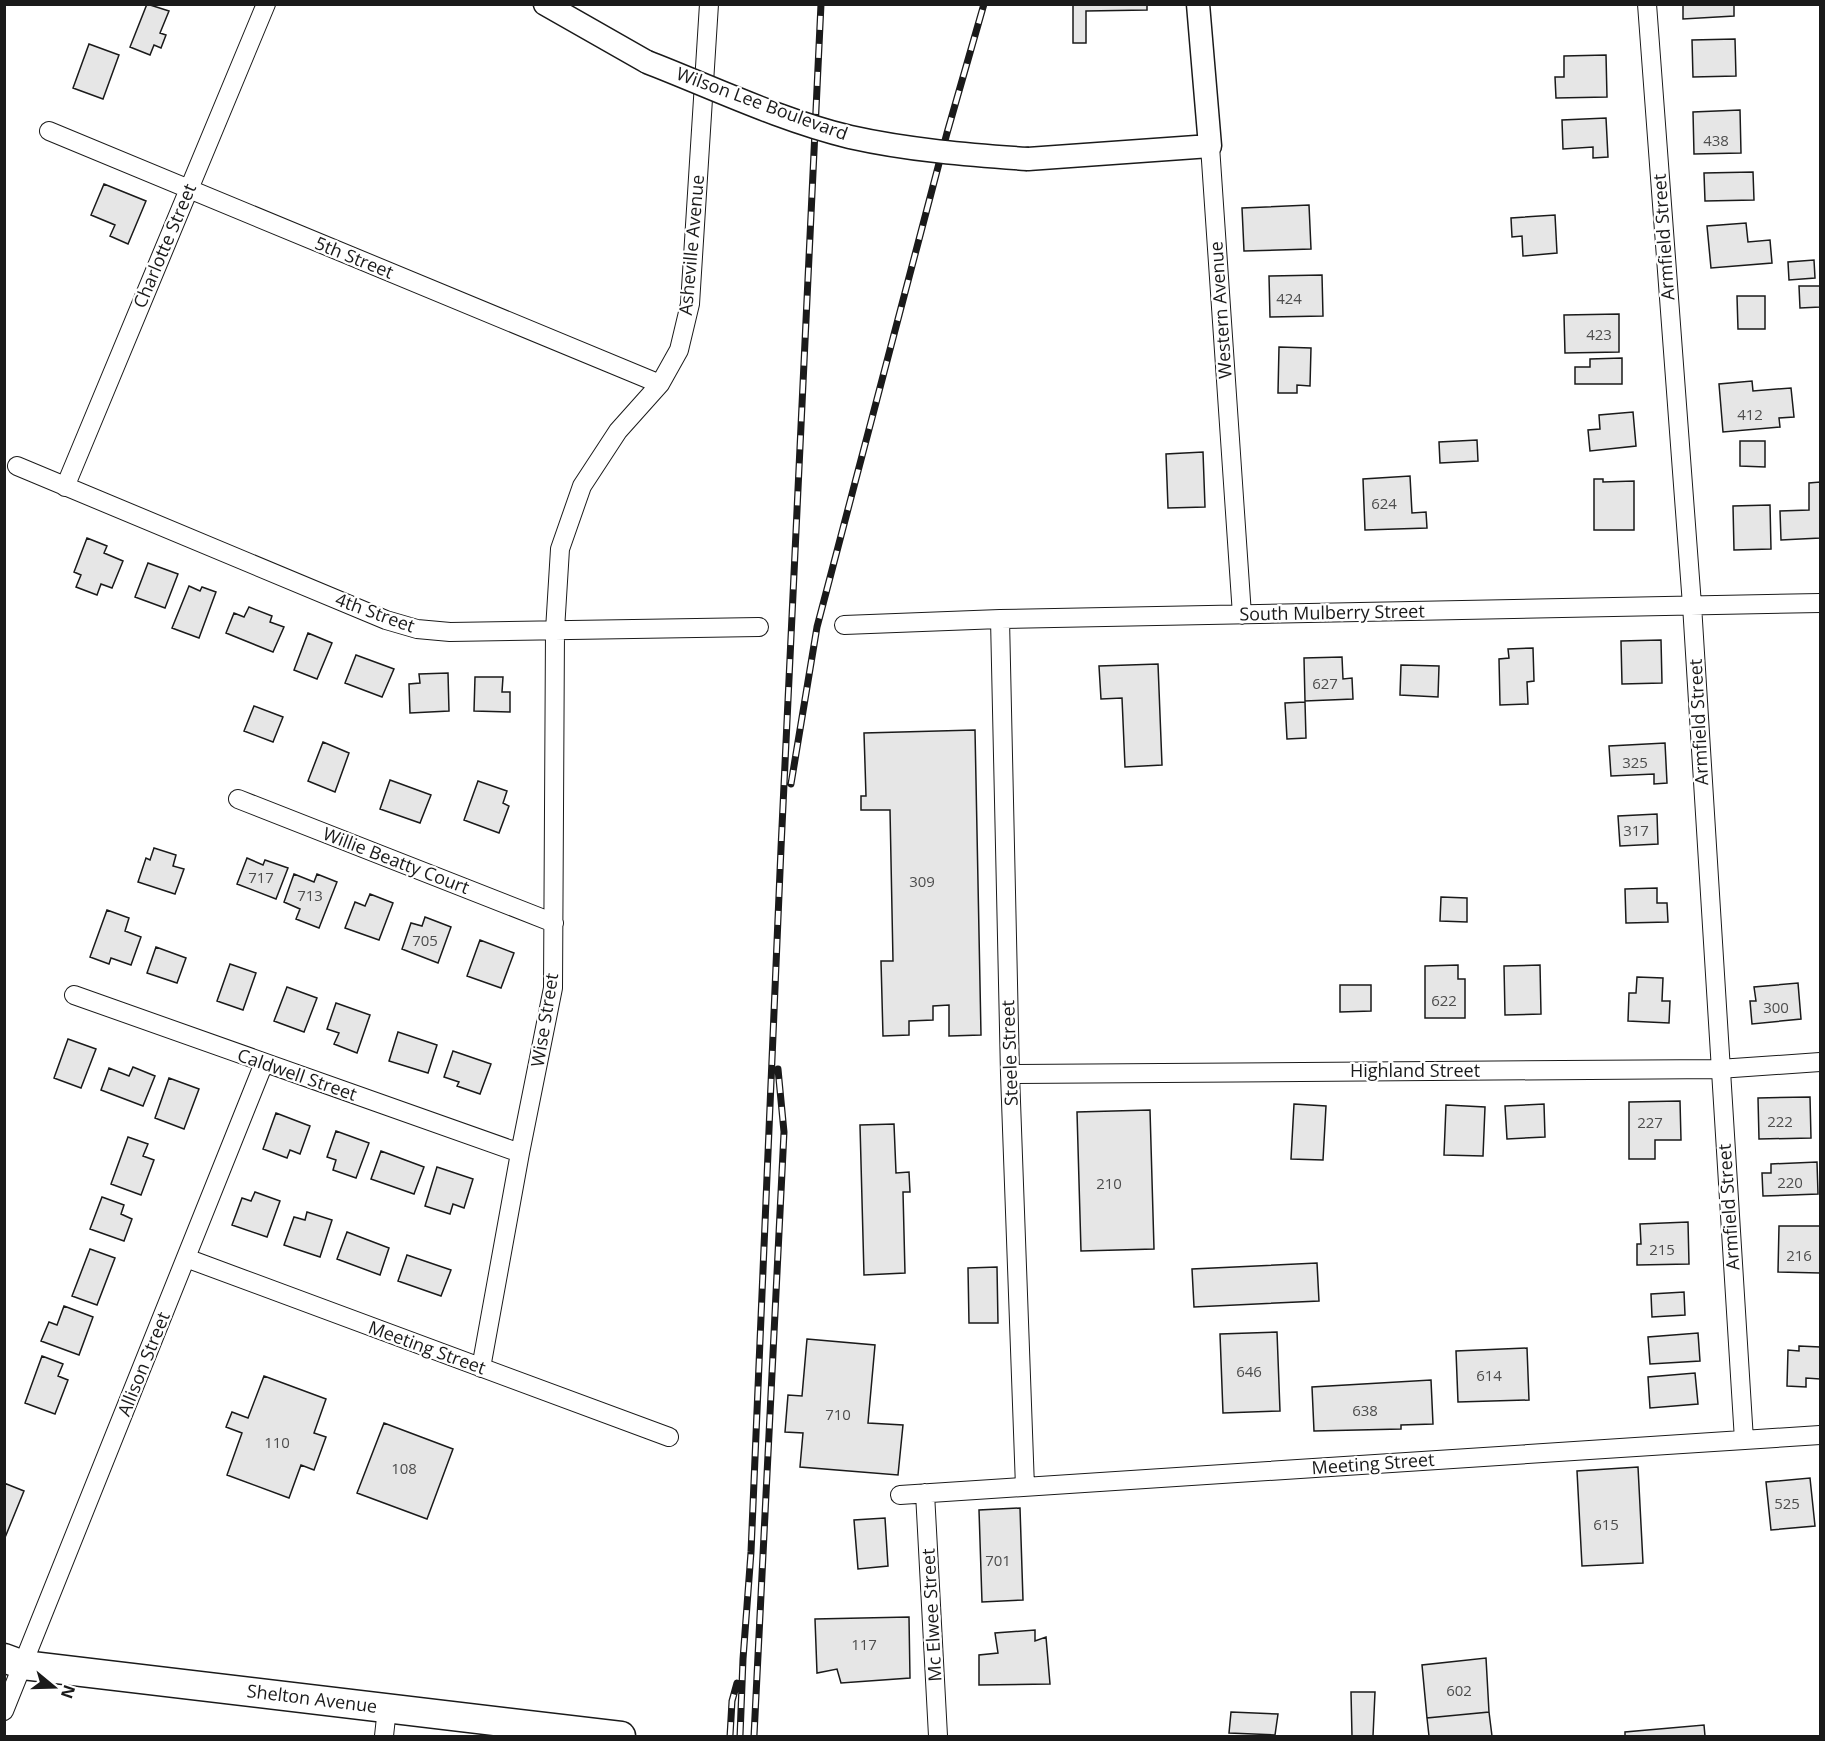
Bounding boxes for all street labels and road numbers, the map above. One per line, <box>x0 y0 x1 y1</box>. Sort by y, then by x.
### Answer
street label: Wilson Lee Boulevard <box>673 61 851 145</box>
street label: Armfield Street <box>1647 173 1679 301</box>
street label: Asheville Avenue <box>673 174 709 316</box>
street label: Charlotte Street <box>127 180 201 312</box>
street label: 5th Street <box>312 230 397 284</box>
street label: Western Avenue <box>1203 241 1237 380</box>
street label: 4th Street <box>332 587 418 637</box>
street label: South Mulberry Street <box>1239 598 1425 626</box>
street label: Armfield Street <box>1683 658 1713 786</box>
street label: Willie Beatty Court <box>320 821 473 899</box>
street label: Wise Street <box>525 971 563 1069</box>
street label: Steele Street <box>995 1000 1023 1106</box>
street label: Caldwell Street <box>234 1042 360 1106</box>
street label: Highland Street <box>1350 1058 1480 1082</box>
street label: Armfield Street <box>1712 1143 1744 1271</box>
street label: Allison Street <box>111 1308 175 1419</box>
street label: Meeting Street <box>365 1315 489 1379</box>
street label: Meeting Street <box>1311 1447 1435 1479</box>
street label: Mc Elwee Street <box>916 1548 946 1682</box>
street label: Shelton Avenue <box>246 1678 379 1718</box>

